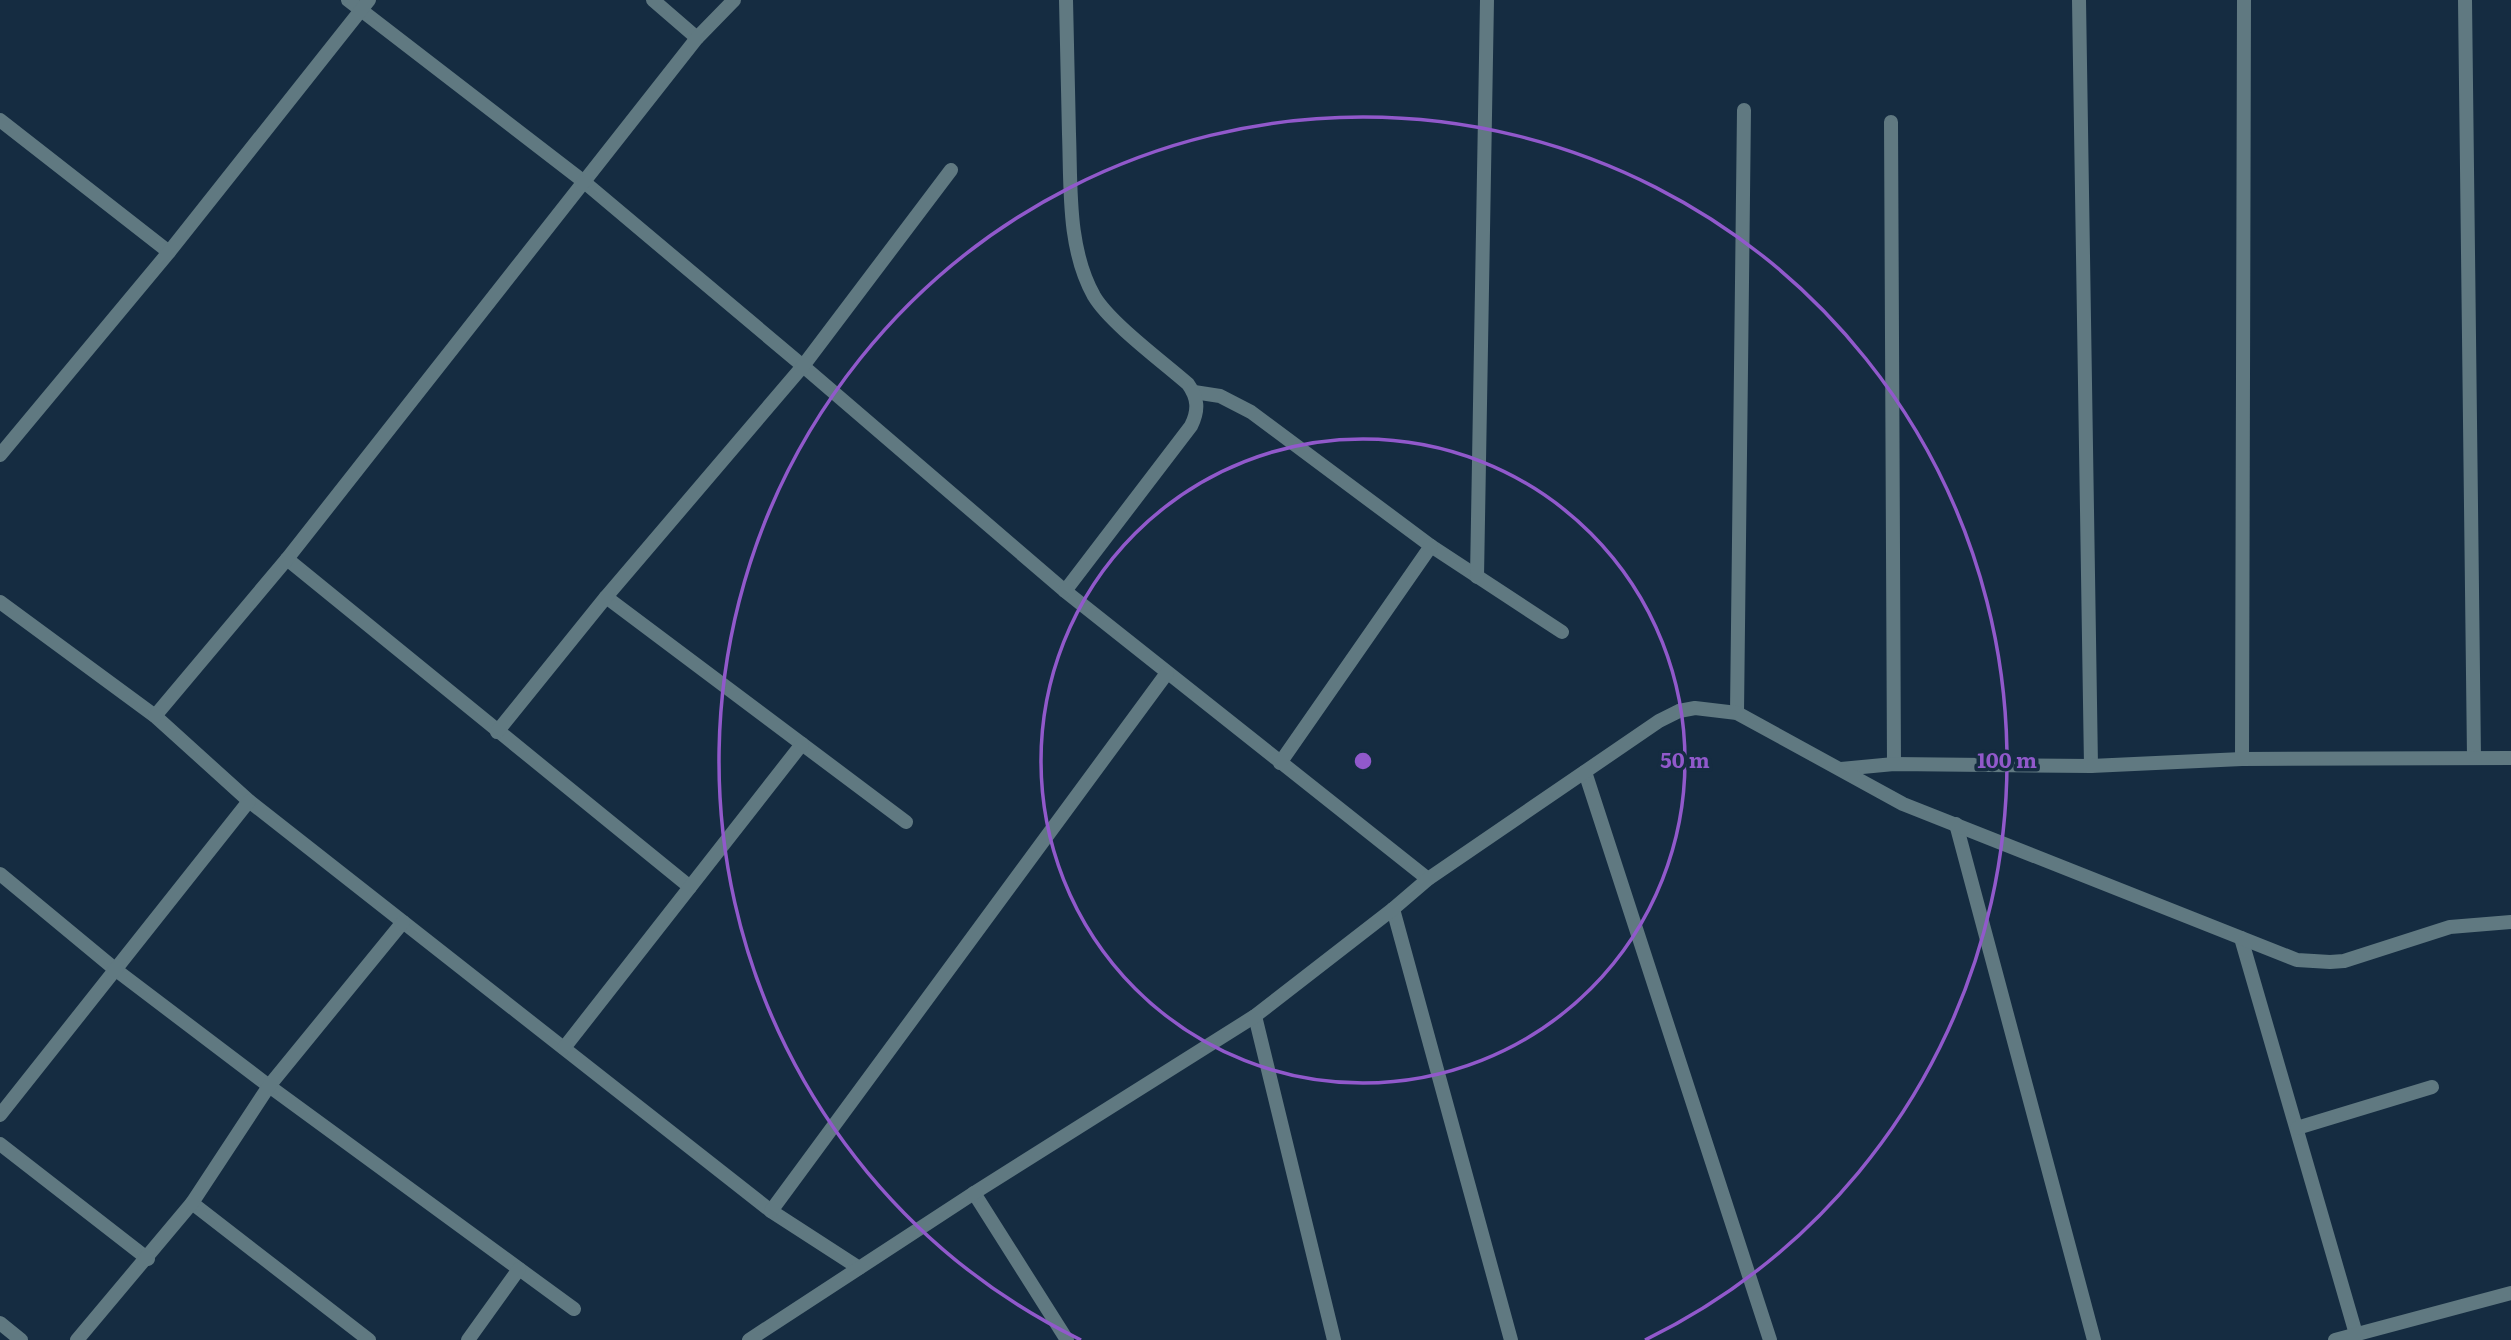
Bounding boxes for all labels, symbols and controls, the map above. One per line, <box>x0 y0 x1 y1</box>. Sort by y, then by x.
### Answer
text: 50 m <box>1660 743 1710 774</box>
text: 100 m <box>1977 743 2037 774</box>
centre of rings <box>1351 749 1375 773</box>

